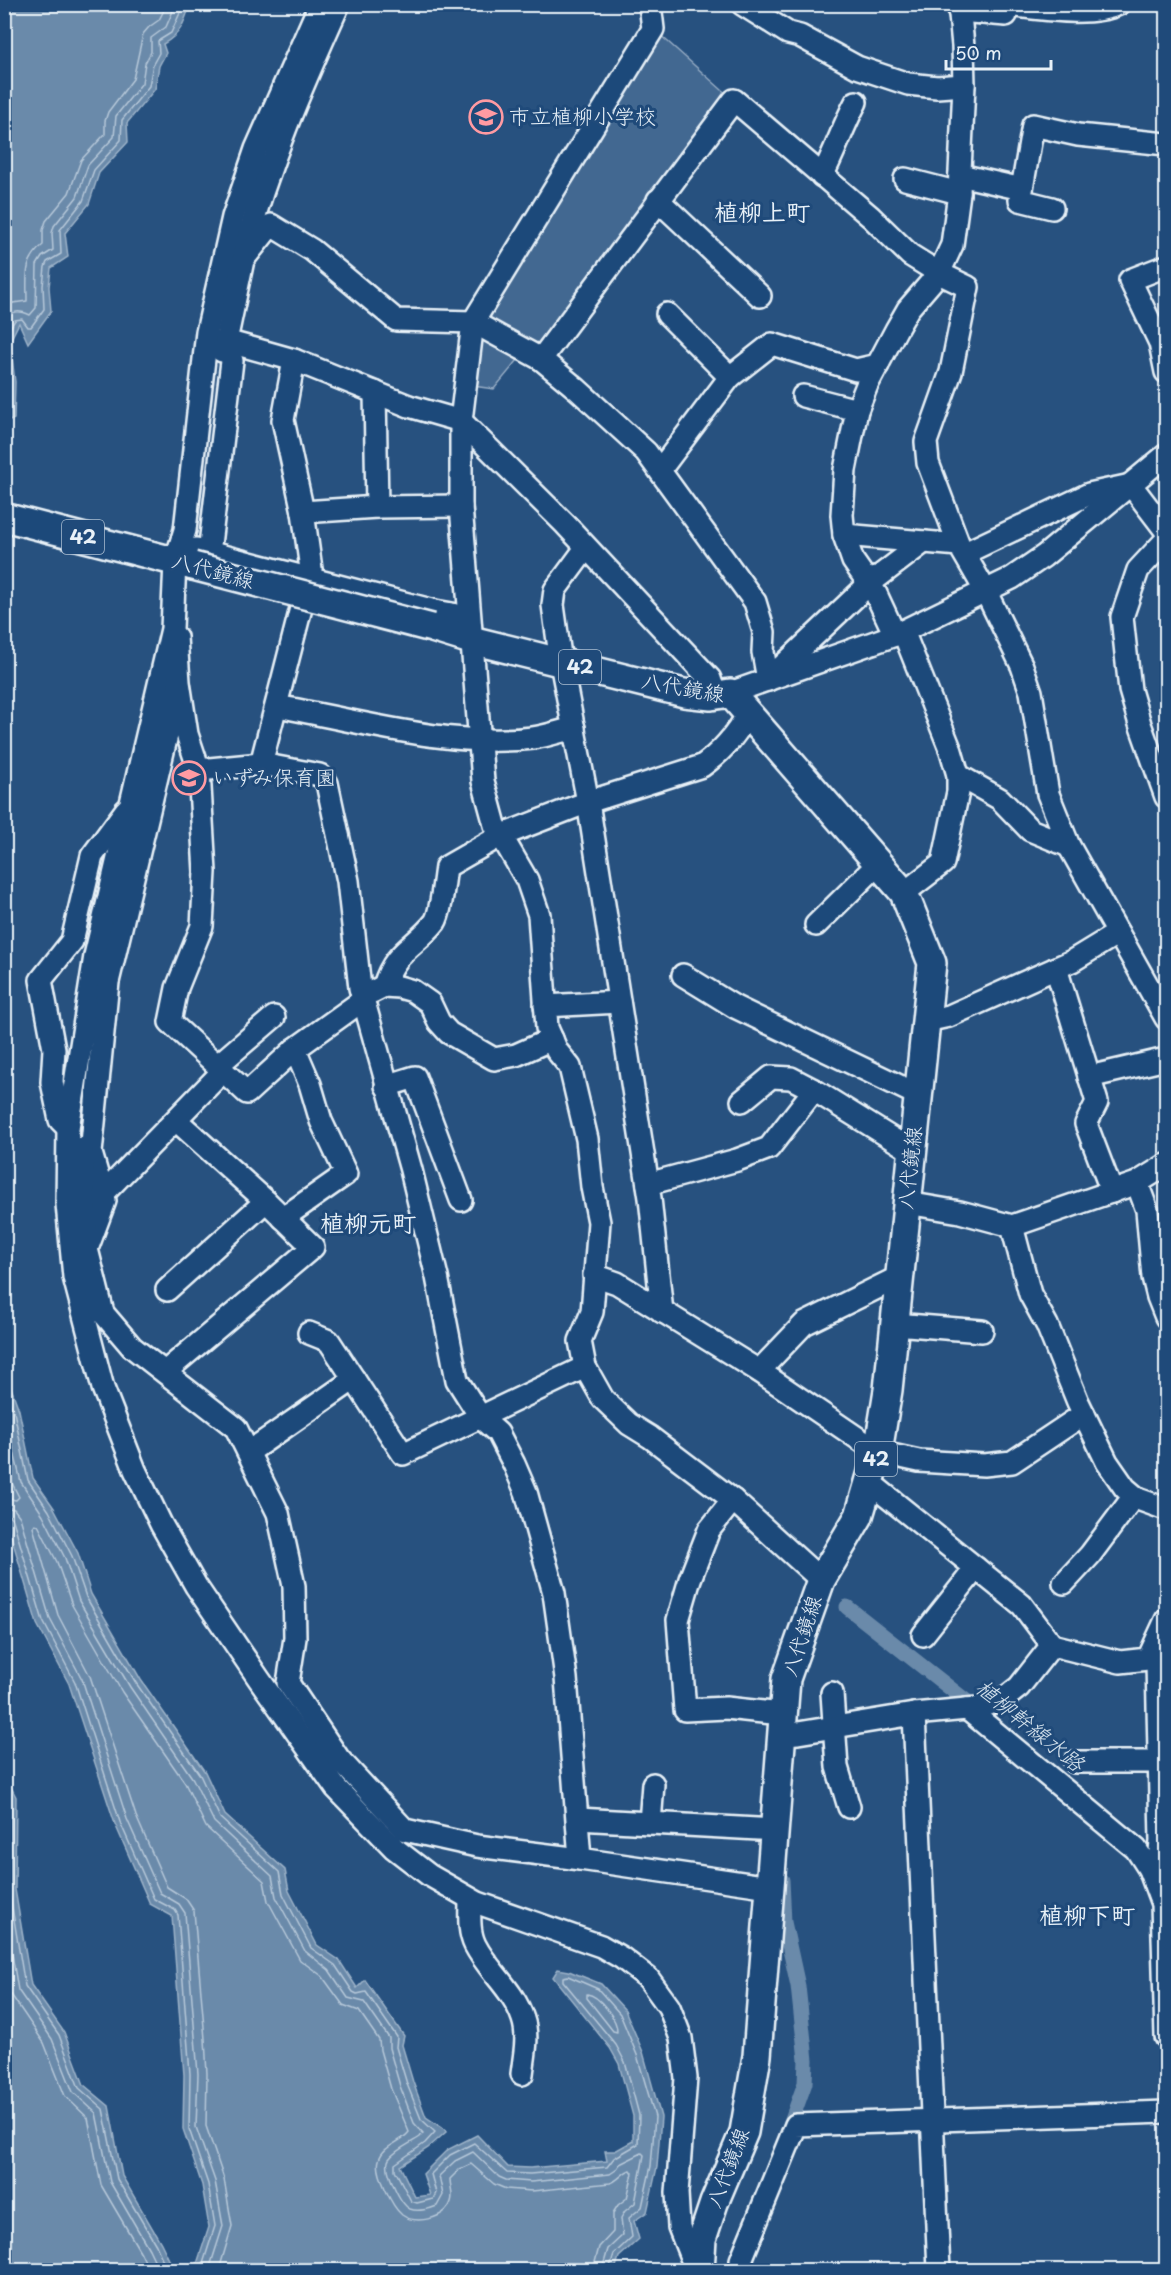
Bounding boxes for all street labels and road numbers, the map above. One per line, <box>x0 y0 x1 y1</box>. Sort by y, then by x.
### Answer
road number: 42 <box>62 520 104 554</box>
street label: 八代鏡線 <box>169 543 258 595</box>
road number: 42 <box>559 650 601 684</box>
street label: 八代鏡線 <box>639 663 727 709</box>
street label: 八代鏡線 <box>888 1124 928 1211</box>
road number: 42 <box>855 1442 897 1476</box>
street label: 八代鏡線 <box>772 1590 828 1680</box>
street label: 八代鏡線 <box>696 2122 756 2212</box>

